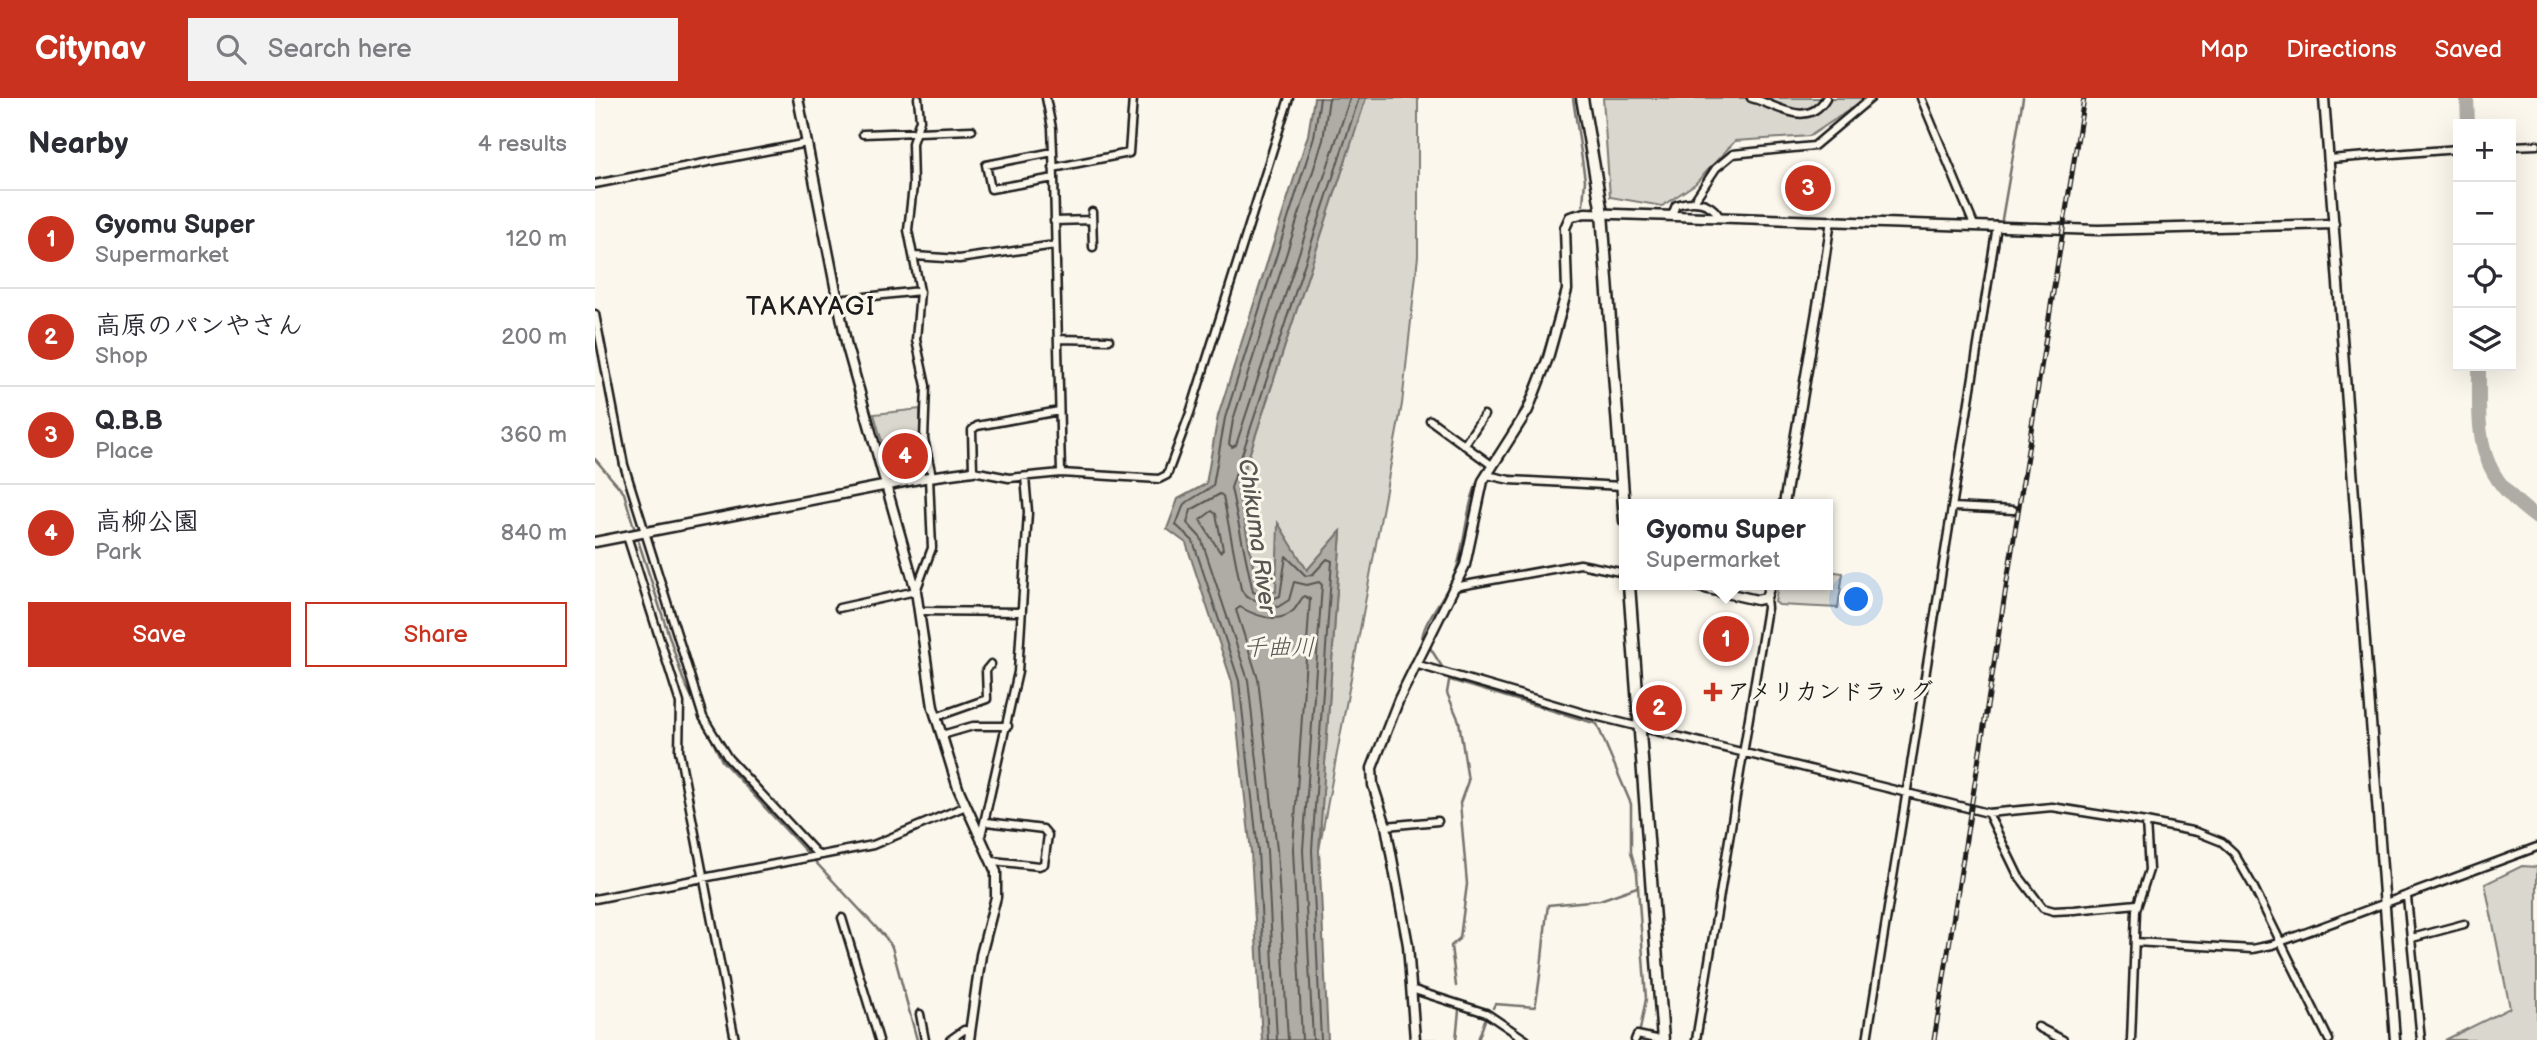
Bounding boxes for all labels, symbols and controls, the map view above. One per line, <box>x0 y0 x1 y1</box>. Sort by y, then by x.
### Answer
search box <box>188 18 678 81</box>
text: Citynav <box>35 29 146 69</box>
icon: search <box>212 30 250 68</box>
text: Search here <box>268 34 412 65</box>
text: Map <box>2200 35 2248 64</box>
text: Directions <box>2286 35 2397 64</box>
text: Saved <box>2435 35 2502 64</box>
map controls <box>2453 119 2516 371</box>
button: + <box>2453 119 2516 182</box>
text: Nearby <box>28 126 128 162</box>
text: 4 results <box>478 130 567 158</box>
pin: 3 <box>1785 162 1831 214</box>
button: − <box>2453 182 2516 245</box>
text: Gyomu Super <box>95 210 255 241</box>
text: 1 <box>46 225 56 253</box>
text: 120 m <box>506 225 567 253</box>
text: Supermarket <box>95 241 229 269</box>
button: locate <box>2453 245 2516 308</box>
district label: TAKAYAGI <box>746 292 876 323</box>
button: layers <box>2453 308 2516 371</box>
text: 高原のパンやさん <box>95 311 303 342</box>
text: 2 <box>44 323 58 351</box>
text: 200 m <box>501 323 567 351</box>
text: Shop <box>95 342 148 370</box>
text: Q.B.B <box>95 406 163 437</box>
text: 3 <box>44 421 58 449</box>
text: 360 m <box>500 421 567 449</box>
pin: 4 <box>882 430 928 482</box>
text: Place <box>95 437 153 465</box>
water label: Chikuma River <box>1232 457 1283 618</box>
popup <box>1619 499 1833 590</box>
text: 高柳公園 <box>95 507 199 538</box>
text: Gyomu Super <box>1646 515 1806 546</box>
text: 4 <box>44 519 58 547</box>
text: 840 m <box>501 519 567 547</box>
text: Park <box>95 538 141 566</box>
text: Supermarket <box>1646 546 1780 574</box>
your location <box>1839 582 1873 616</box>
button: Save <box>28 602 291 667</box>
button: Share <box>305 602 567 667</box>
pin: 1 <box>1703 613 1749 665</box>
water label: 千曲川 <box>1243 633 1315 662</box>
place label: アメリカンドラッグ <box>1727 678 1933 706</box>
pin: 2 <box>1636 682 1682 734</box>
marker: アメリカンドラッグ <box>1705 684 1721 700</box>

